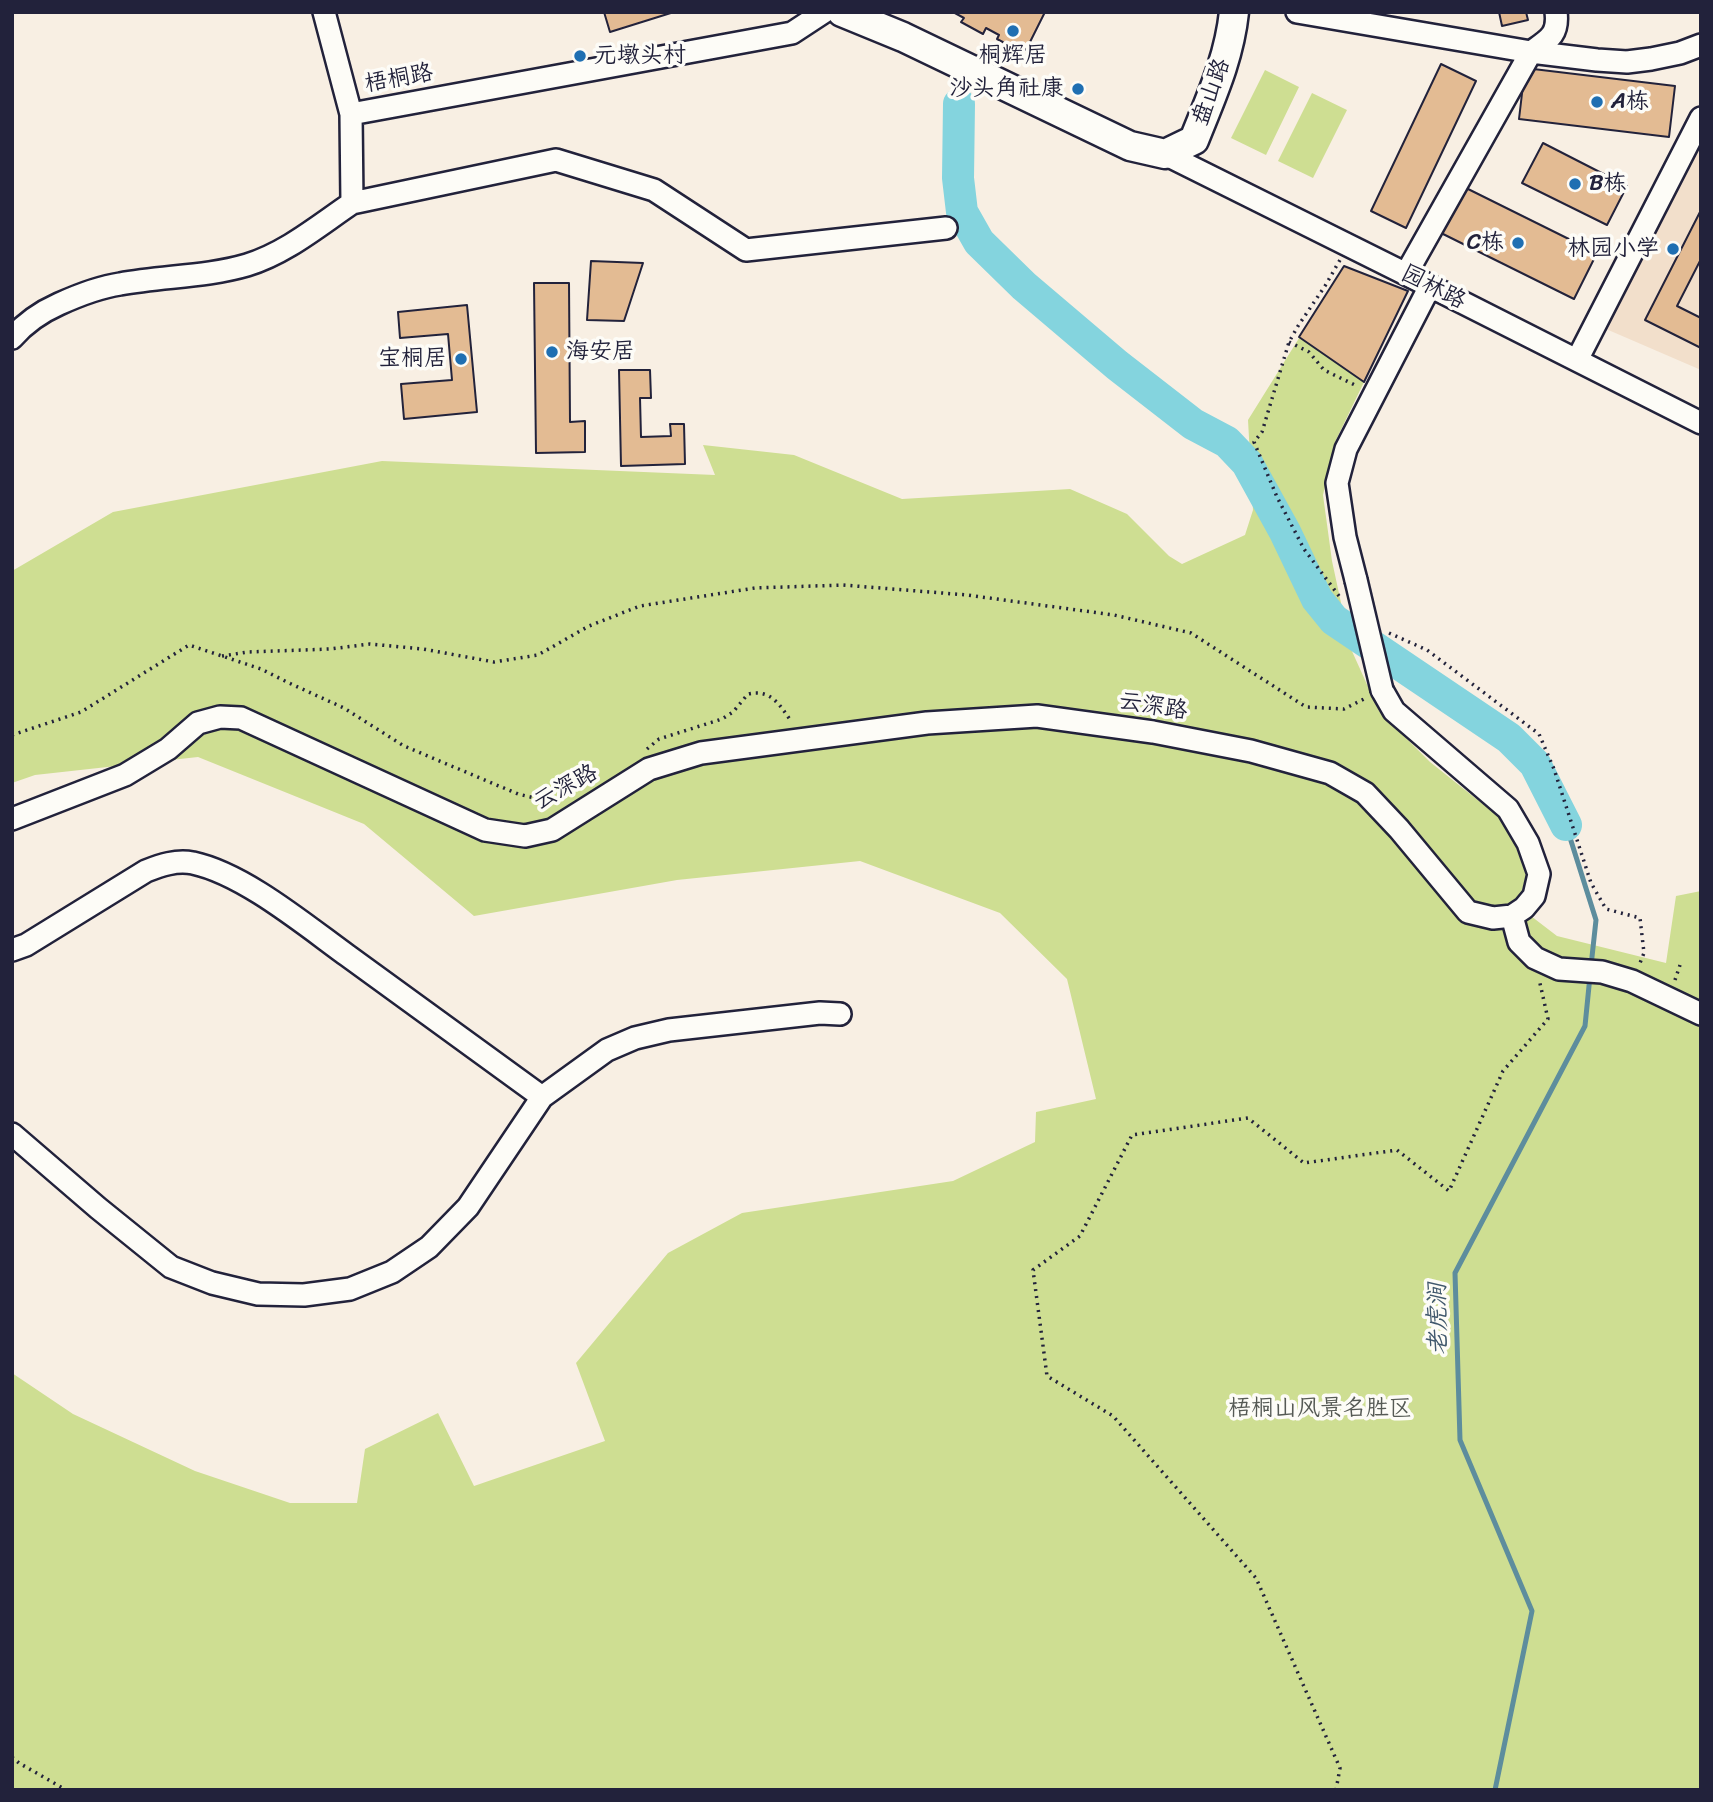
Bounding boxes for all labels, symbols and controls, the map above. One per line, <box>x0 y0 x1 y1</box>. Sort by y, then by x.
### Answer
marker: 桐辉居 <box>1005 23 1021 39</box>
place label: 元墩头村 <box>594 42 686 70</box>
place label: 桐辉居 <box>979 42 1047 70</box>
marker: 元墩头村 <box>572 48 588 64</box>
street label: 盘山路 <box>1187 55 1237 129</box>
street label: 梧桐路 <box>363 59 435 99</box>
place label: 沙头角社康 <box>949 75 1064 103</box>
marker: 沙头角社康 <box>1070 81 1086 97</box>
place label: A栋 <box>1611 88 1649 116</box>
marker: A栋 <box>1589 94 1605 110</box>
place label: B栋 <box>1589 170 1627 198</box>
marker: B栋 <box>1567 176 1583 192</box>
place label: C栋 <box>1467 229 1504 257</box>
marker: C栋 <box>1510 235 1526 251</box>
place label: 林园小学 <box>1567 235 1659 263</box>
marker: 林园小学 <box>1665 241 1681 257</box>
street label: 园林路 <box>1396 260 1470 316</box>
place label: 海安居 <box>566 338 635 366</box>
marker: 海安居 <box>544 344 560 360</box>
place label: 宝桐居 <box>378 345 447 373</box>
marker: 宝桐居 <box>453 351 469 367</box>
street label: 云深路 <box>1117 688 1189 726</box>
street label: 云深路 <box>529 759 603 817</box>
water label: 老虎涧 <box>1424 1283 1454 1355</box>
park label: 梧桐山风景名胜区 <box>1228 1395 1412 1423</box>

